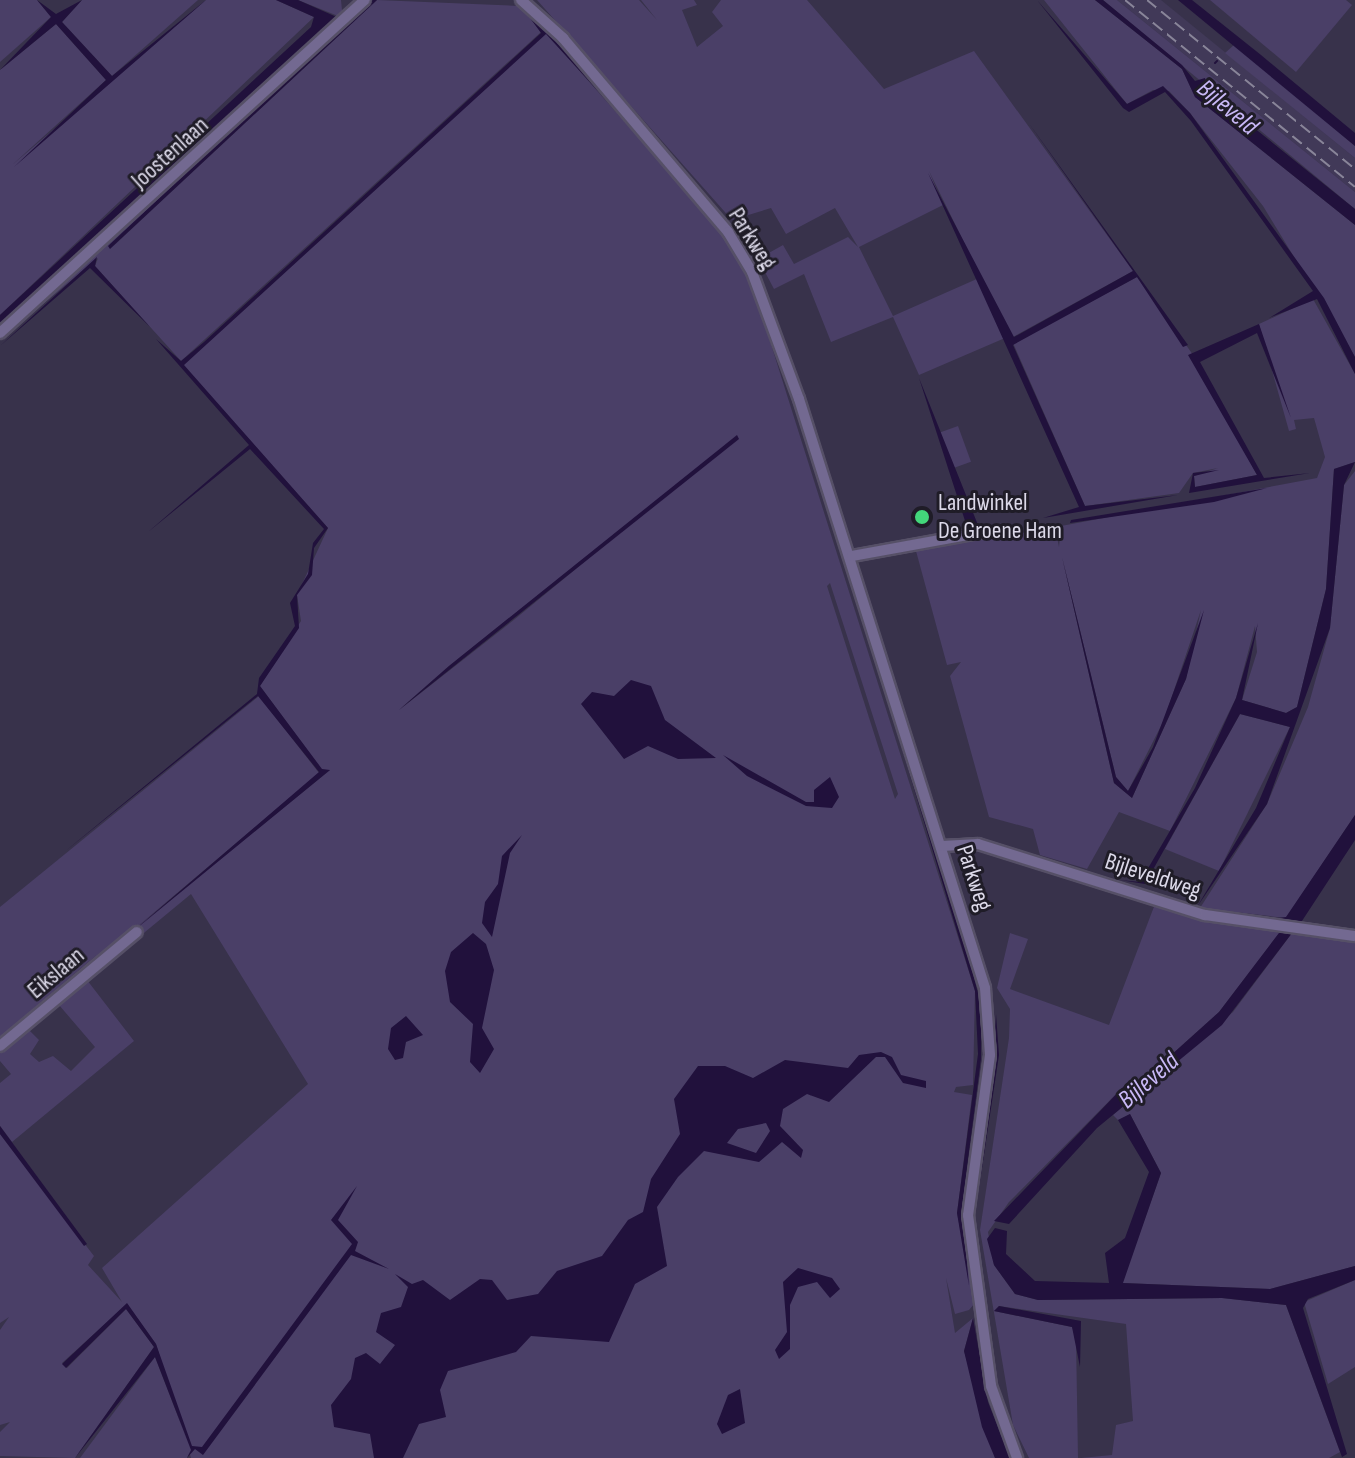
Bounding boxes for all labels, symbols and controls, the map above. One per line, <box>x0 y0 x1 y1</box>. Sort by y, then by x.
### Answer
water label: Bijleveld <box>1190 73 1264 143</box>
street label: Joostenlaan <box>126 111 214 195</box>
street label: Parkweg <box>722 203 782 275</box>
place label: Landwinkel De Groene Ham <box>938 489 1062 545</box>
marker: Landwinkel De Groene Ham <box>913 508 931 526</box>
street label: Parkweg <box>950 841 998 915</box>
street label: Bijleveldweg <box>1101 847 1205 905</box>
street label: Eikslaan <box>22 941 90 1005</box>
water label: Bijleveld <box>1112 1046 1186 1116</box>

